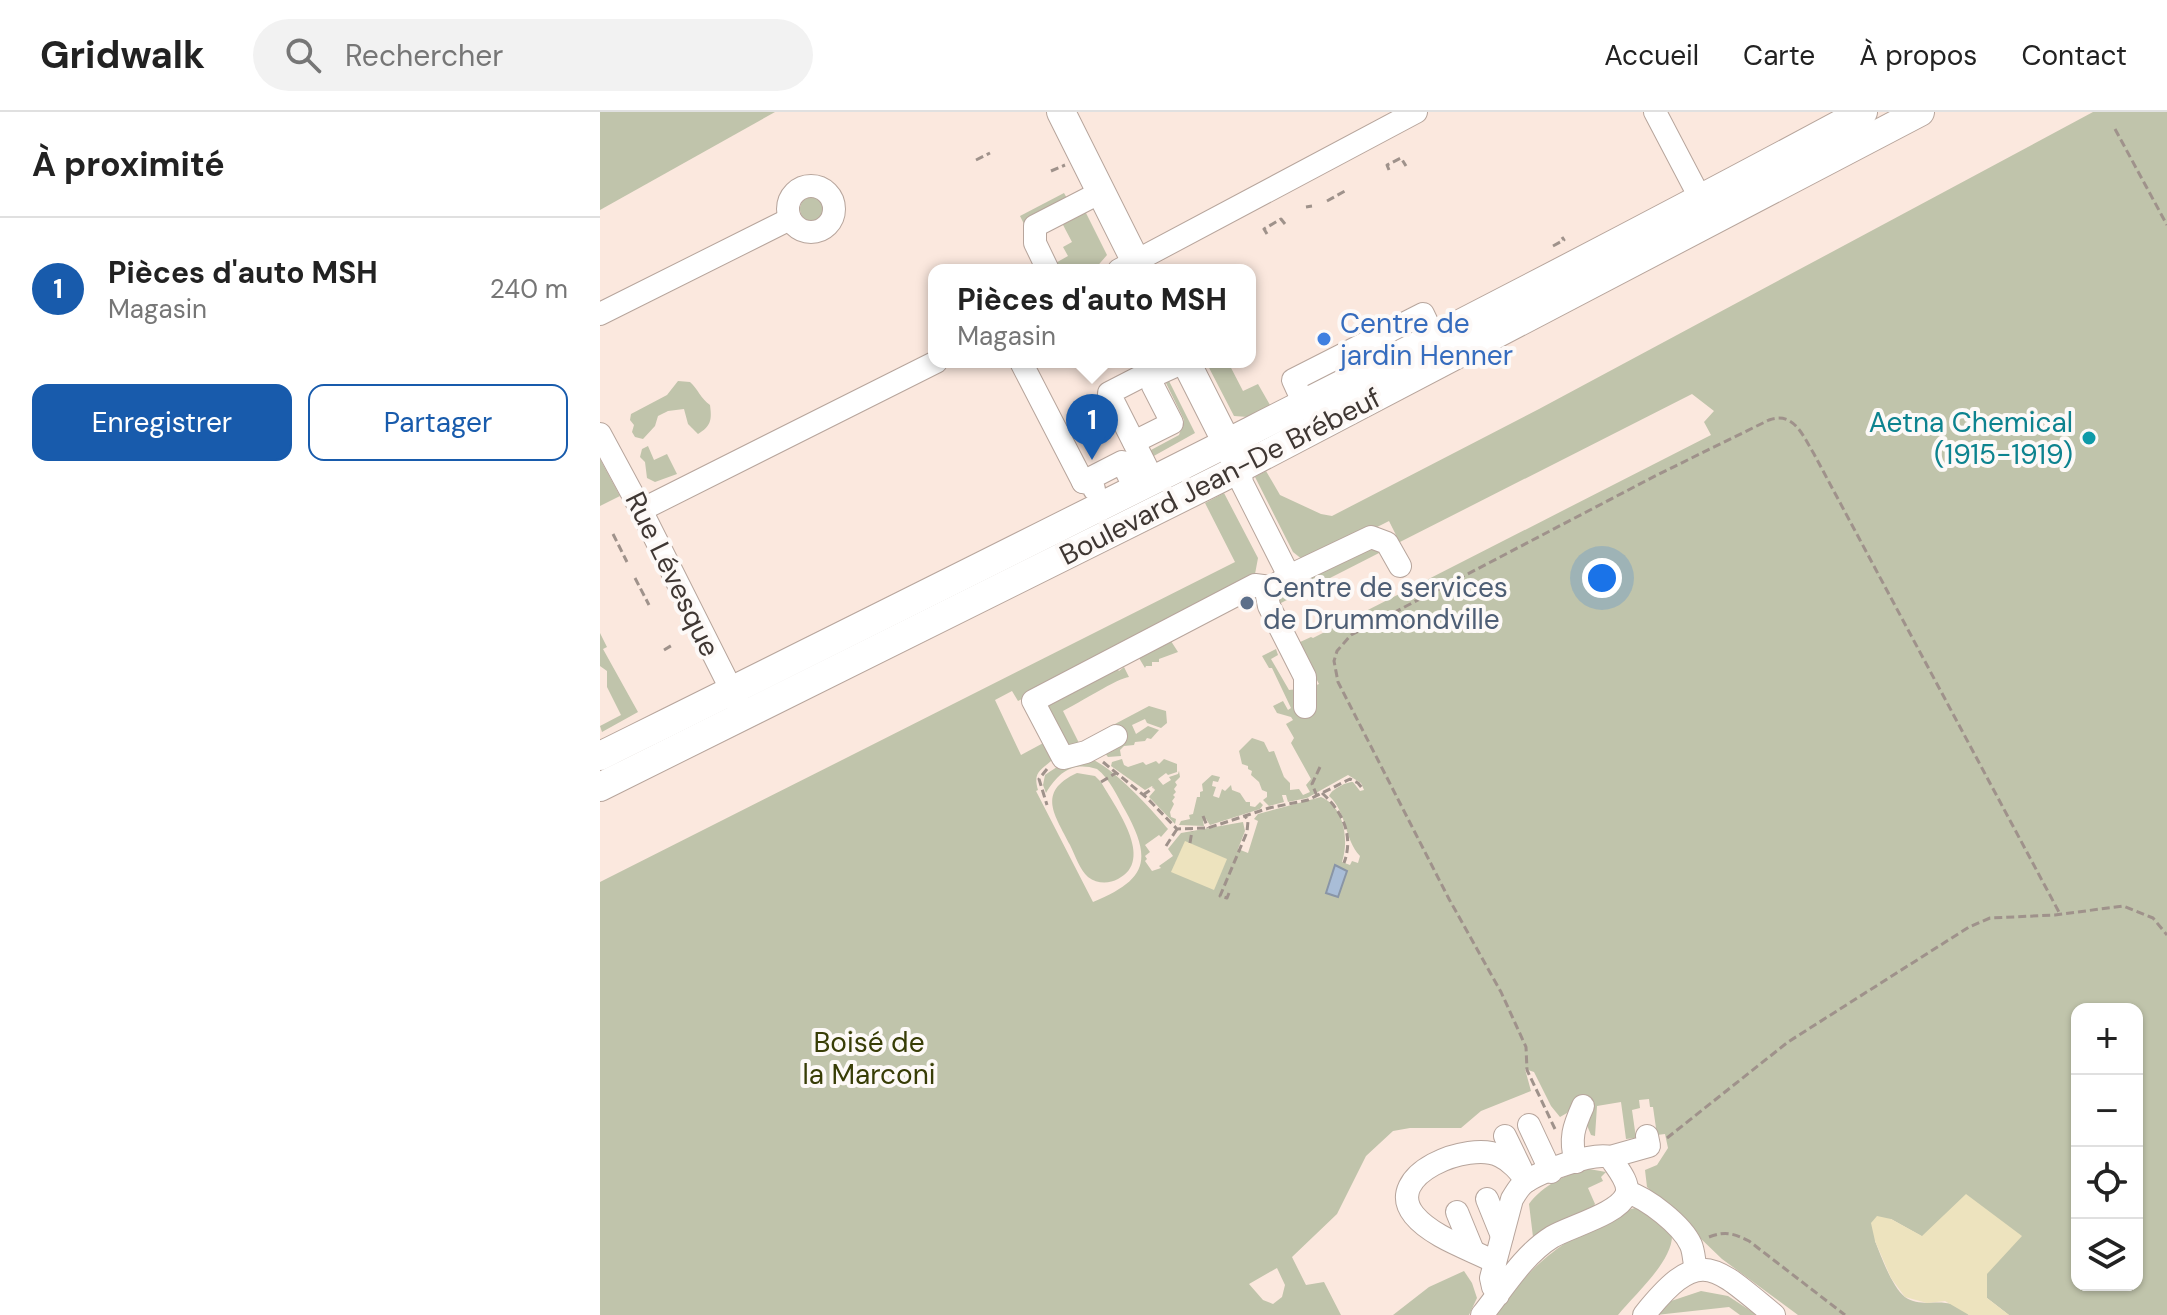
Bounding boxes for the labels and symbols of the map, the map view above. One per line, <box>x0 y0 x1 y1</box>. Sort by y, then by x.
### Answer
place label: Centre de jardin Henner <box>1339 305 1513 374</box>
marker: Centre de jardin Henner <box>1315 330 1333 348</box>
street label: Boulevard Jean-De Brébeuf <box>1053 379 1387 574</box>
pin: 1 <box>1066 394 1118 460</box>
place label: Aetna Chemical (1915-1919) <box>1869 404 2073 473</box>
marker: Aetna Chemical (1915-1919) <box>2080 429 2098 447</box>
street label: Rue Lévesque <box>617 486 728 663</box>
your location <box>1582 558 1622 598</box>
place label: Centre de services de Drummondville <box>1263 569 1508 638</box>
marker: Centre de services de Drummondville <box>1238 594 1256 612</box>
park label: Boisé de la Marconi <box>803 1024 935 1093</box>

